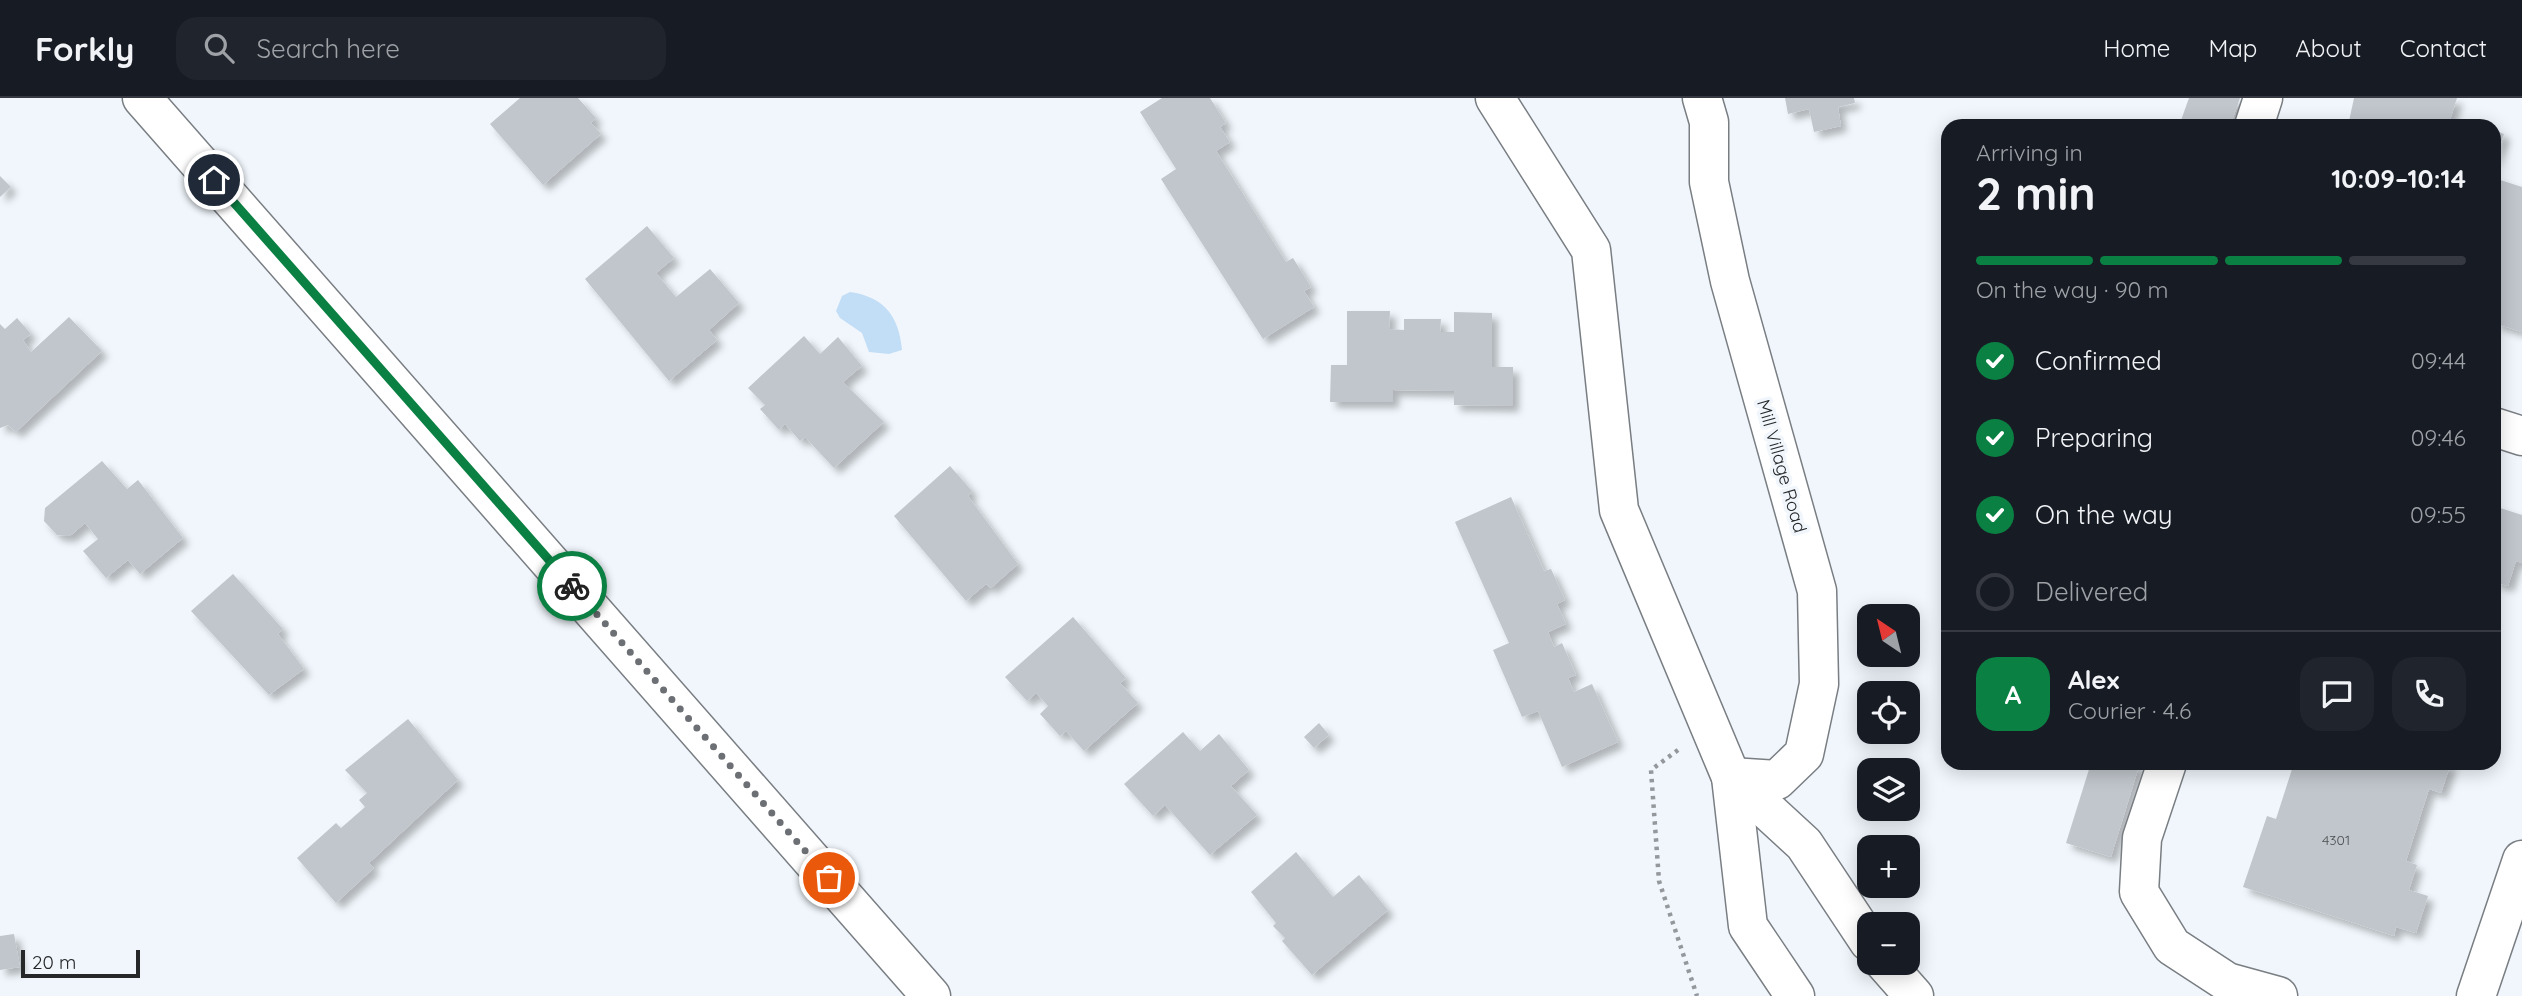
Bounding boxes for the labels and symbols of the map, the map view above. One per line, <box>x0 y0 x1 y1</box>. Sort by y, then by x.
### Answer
pin <box>184 150 244 210</box>
street label: Mill Village Road <box>1752 397 1812 535</box>
courier <box>537 551 607 621</box>
north arrow <box>1857 604 1920 667</box>
house number: 4301 <box>2322 831 2350 849</box>
pin <box>799 848 859 908</box>
scale bar <box>21 947 140 979</box>

